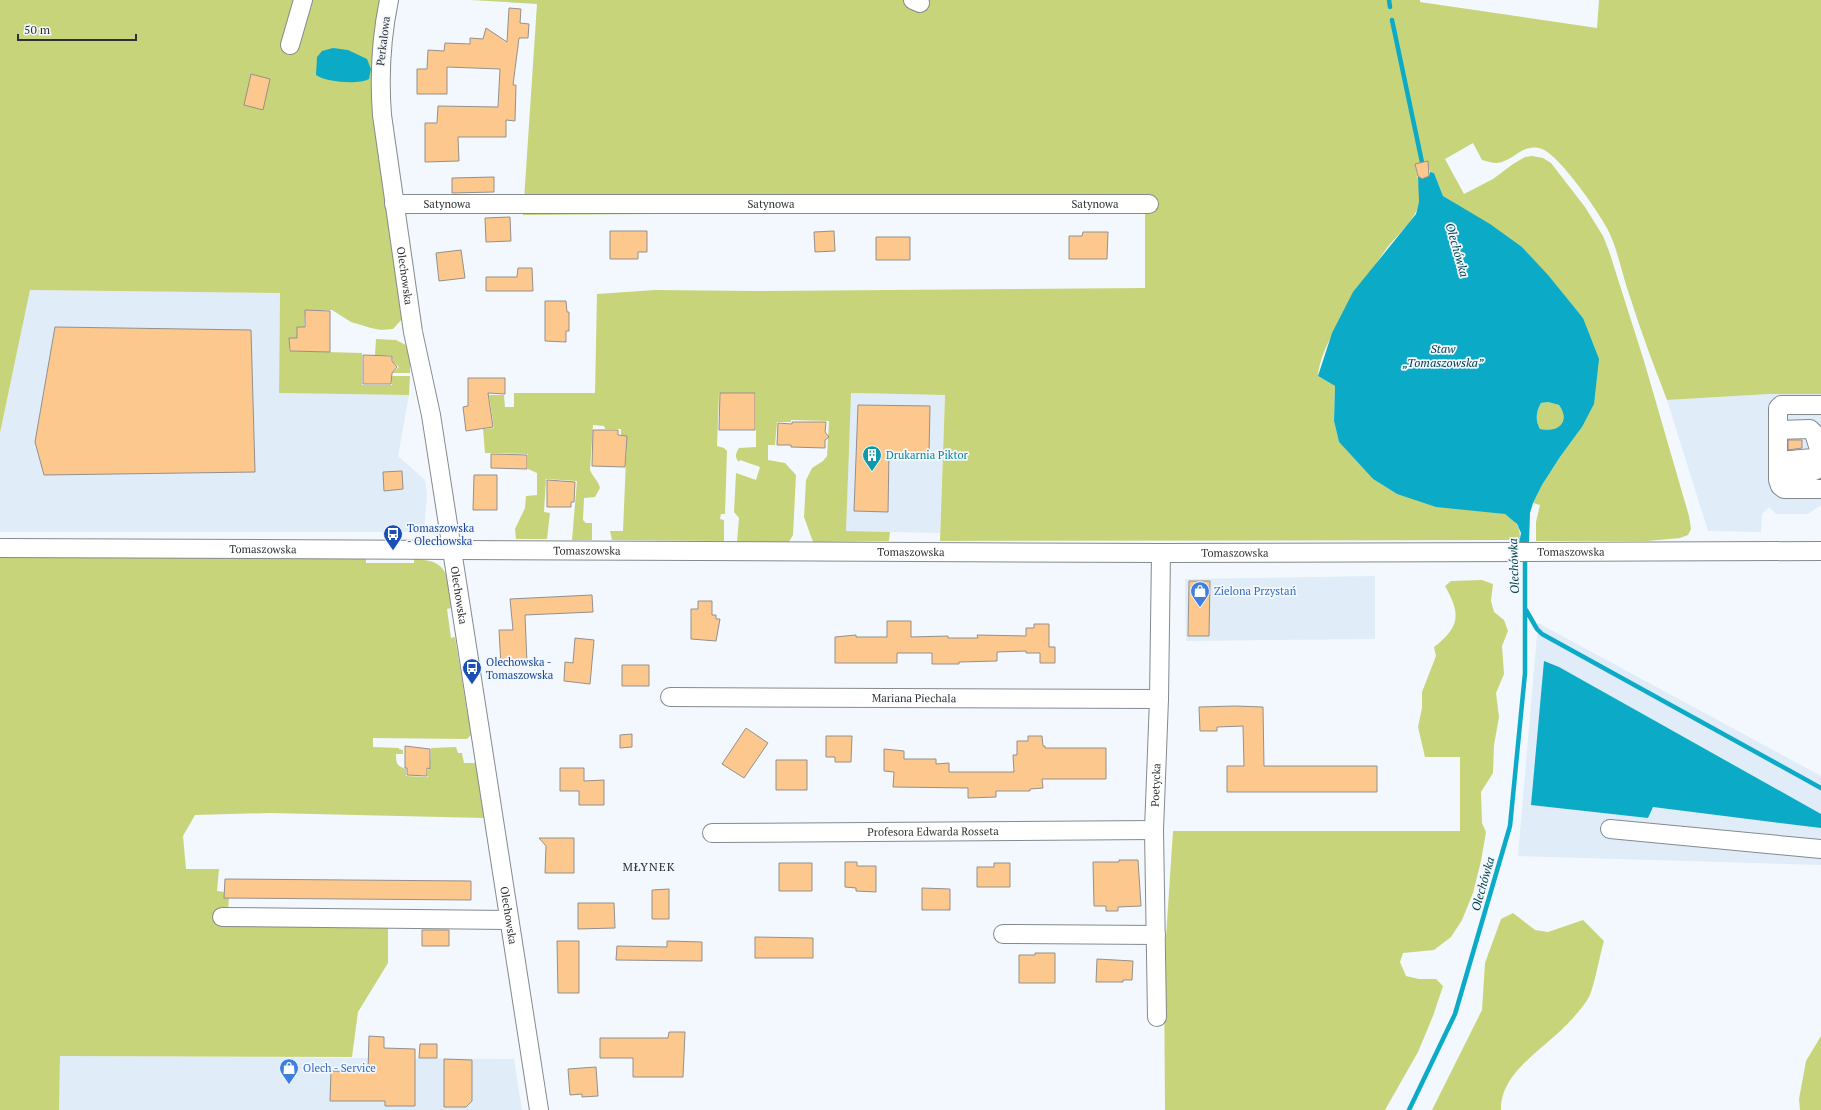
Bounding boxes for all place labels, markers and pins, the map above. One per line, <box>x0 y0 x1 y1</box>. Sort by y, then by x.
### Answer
building icon: Drukarnia Piktor <box>861 444 883 472</box>
place label: Drukarnia Piktor <box>886 448 969 462</box>
place label: Tomaszowska - Olechowska <box>407 521 475 548</box>
bus stop icon: Tomaszowska - Olechowska <box>382 523 404 551</box>
shop icon: Zielona Przystań <box>1189 580 1211 608</box>
place label: Zielona Przystań <box>1214 584 1297 598</box>
place label: Olechowska - Tomaszowska <box>486 655 554 682</box>
bus stop icon: Olechowska - Tomaszowska <box>461 657 483 685</box>
shop icon: Olech - Service <box>278 1057 300 1085</box>
place label: Olech - Service <box>303 1061 376 1075</box>

